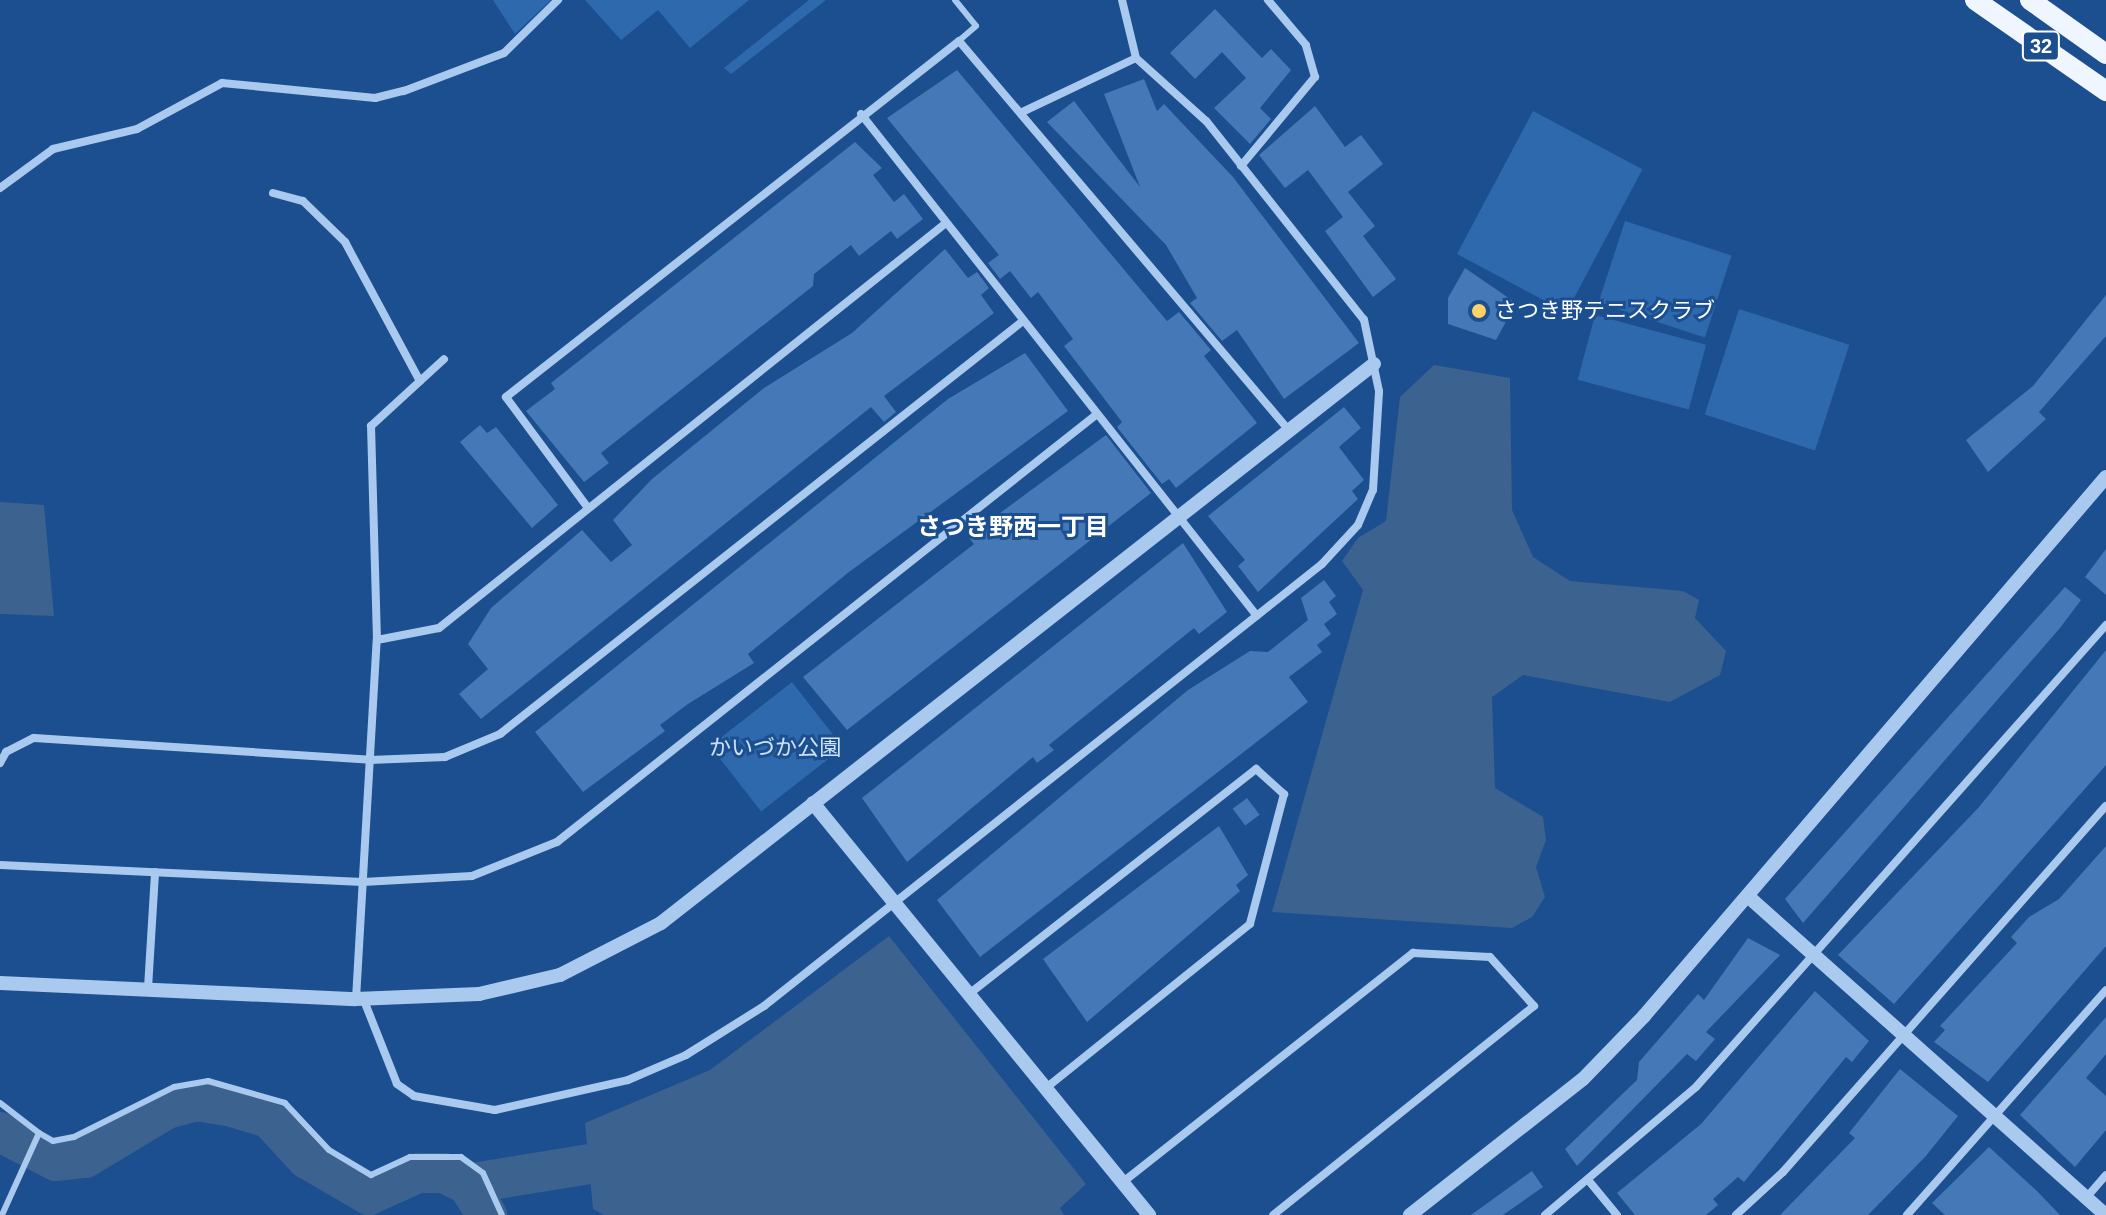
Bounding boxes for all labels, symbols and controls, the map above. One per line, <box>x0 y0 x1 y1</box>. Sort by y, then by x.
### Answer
road number: 32 <box>2021 30 2061 62</box>
place label: さつき野テニスクラブ <box>1495 298 1715 324</box>
marker: さつき野テニスクラブ <box>1470 302 1488 320</box>
district label: さつき野西一丁目 <box>917 513 1109 541</box>
park label: かいづか公園 <box>709 735 841 761</box>

